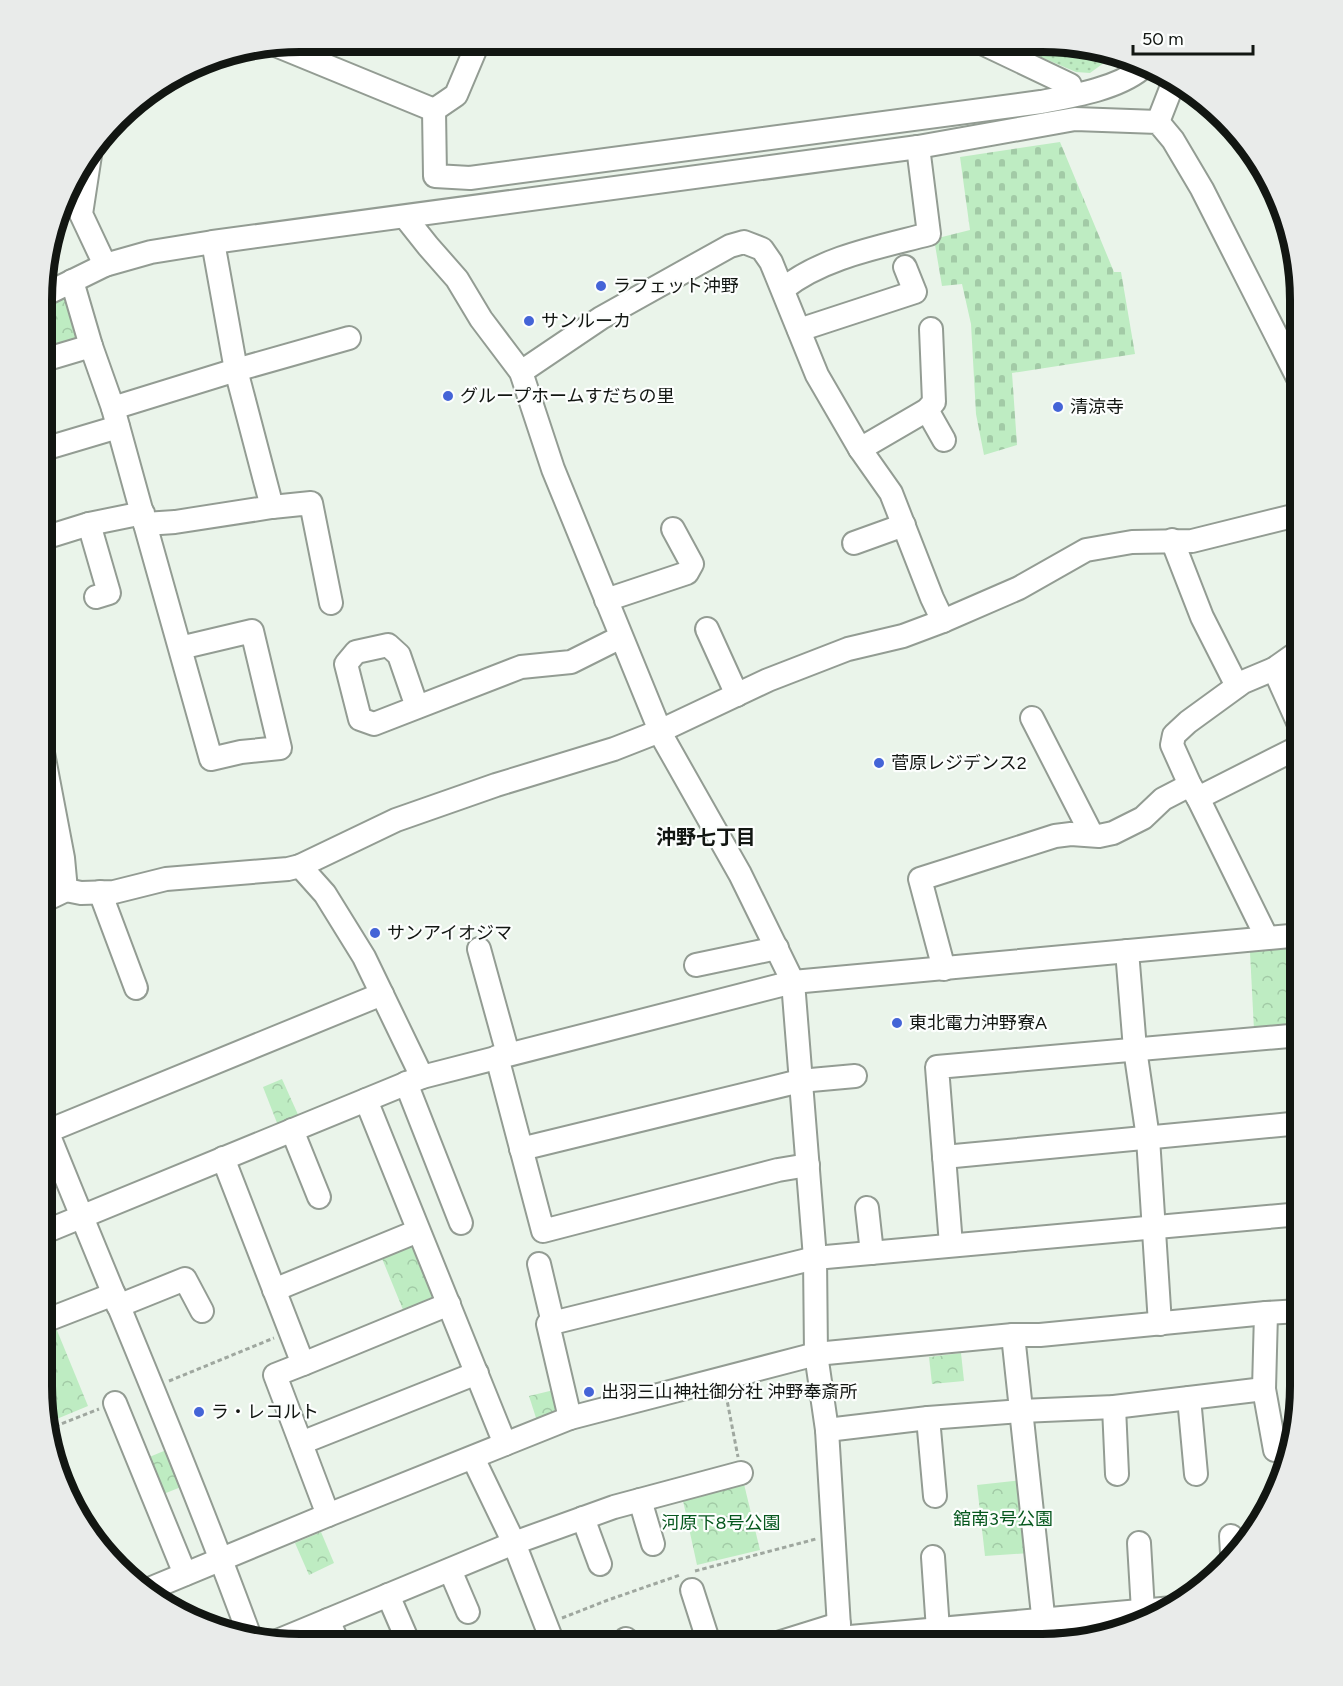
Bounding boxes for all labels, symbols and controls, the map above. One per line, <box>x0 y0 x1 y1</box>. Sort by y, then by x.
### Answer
scale bar <box>1133 18 1253 56</box>
text: 50 m <box>1142 28 1184 50</box>
place label: ラフェット沖野 <box>613 275 739 297</box>
marker: ラフェット沖野 <box>594 279 608 293</box>
place label: サンルーカ <box>541 310 631 332</box>
marker: サンルーカ <box>522 314 536 328</box>
place label: グループホームすだちの里 <box>460 385 674 407</box>
marker: グループホームすだちの里 <box>441 389 455 403</box>
place label: 清涼寺 <box>1070 396 1124 418</box>
marker: 清涼寺 <box>1051 400 1065 414</box>
place label: 菅原レジデンス2 <box>891 752 1027 774</box>
marker: 菅原レジデンス2 <box>872 756 886 770</box>
district label: 沖野七丁目 <box>656 825 756 849</box>
place label: サンアイオジマ <box>387 922 512 944</box>
marker: サンアイオジマ <box>368 926 382 940</box>
place label: 東北電力沖野寮A <box>909 1012 1047 1034</box>
marker: 東北電力沖野寮A <box>890 1016 904 1030</box>
place label: 出羽三山神社御分社 沖野奉斎所 <box>601 1381 857 1403</box>
marker: 出羽三山神社御分社 沖野奉斎所 <box>582 1385 596 1399</box>
place label: ラ・レコルト <box>211 1401 319 1423</box>
marker: ラ・レコルト <box>192 1405 206 1419</box>
park label: 舘南3号公園 <box>953 1508 1053 1530</box>
park label: 河原下8号公園 <box>661 1512 781 1534</box>

